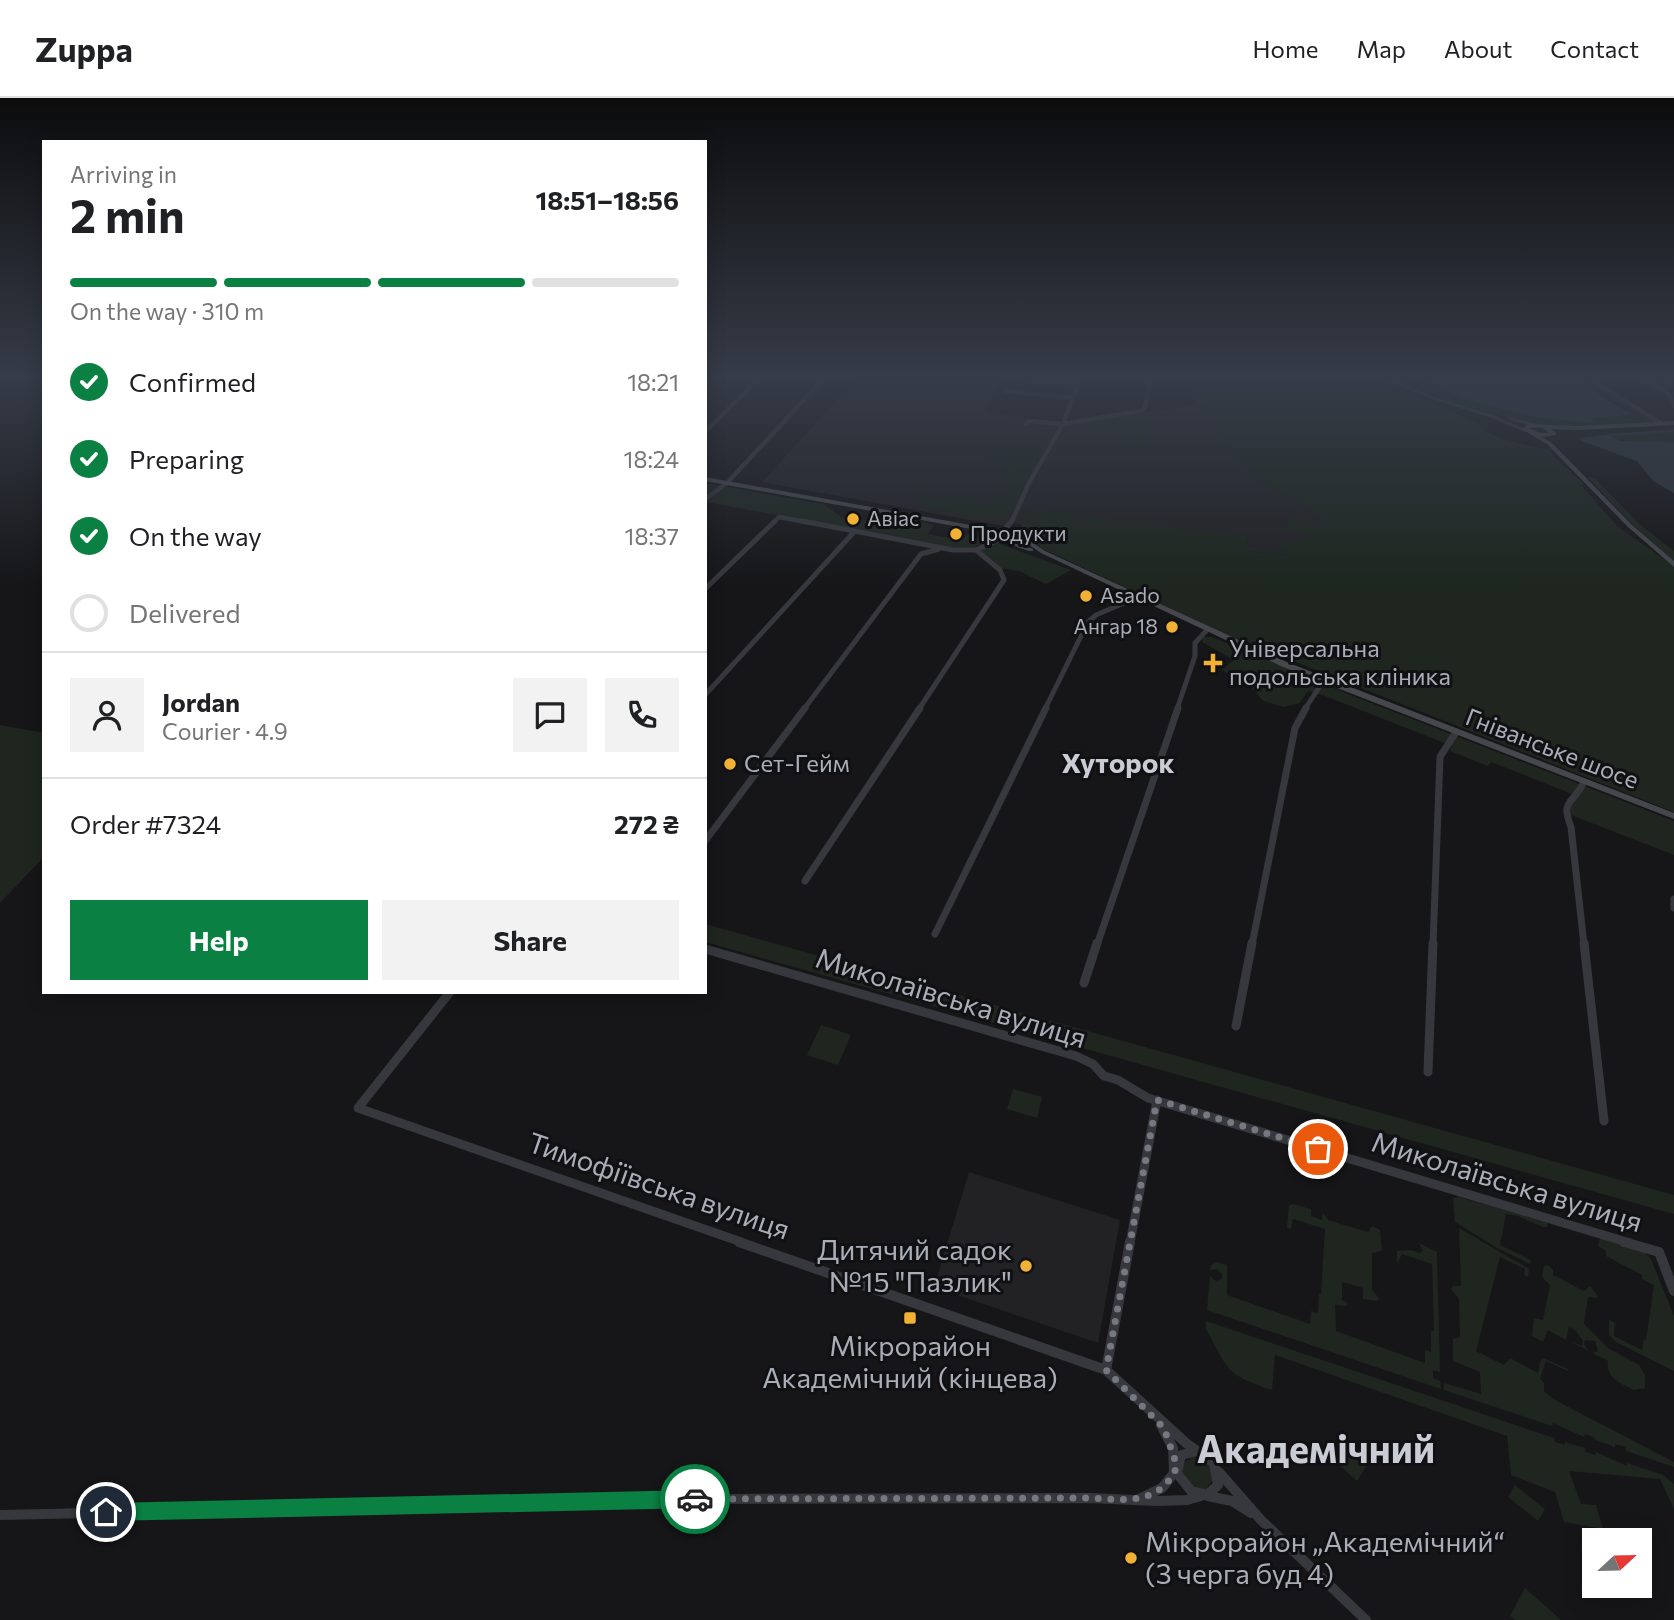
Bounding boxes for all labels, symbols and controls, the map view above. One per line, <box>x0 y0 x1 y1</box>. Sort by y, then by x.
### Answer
text: Zuppa <box>35 28 133 69</box>
text: Home <box>1253 34 1319 63</box>
text: Map <box>1357 34 1406 63</box>
text: About <box>1444 34 1512 63</box>
text: Contact <box>1550 34 1639 63</box>
text: Arriving in <box>70 160 177 188</box>
text: 18:51–18:56 <box>535 184 679 215</box>
text: 2 min <box>70 186 185 242</box>
text: On the way · 310 m <box>70 297 264 325</box>
icon: check <box>70 363 108 401</box>
text: Confirmed <box>129 366 256 397</box>
text: 18:21 <box>627 368 679 396</box>
icon: check <box>70 440 108 478</box>
text: Preparing <box>129 443 244 474</box>
text: 18:24 <box>624 445 679 473</box>
place label: Авіас <box>867 505 919 530</box>
marker: Авіас <box>845 511 861 527</box>
icon: check <box>70 517 108 555</box>
text: On the way <box>129 520 262 551</box>
place label: Продукти <box>970 520 1067 545</box>
text: 18:37 <box>625 522 679 550</box>
marker: Продукти <box>948 526 964 542</box>
place label: Asado <box>1100 582 1160 607</box>
marker: Asado <box>1078 588 1094 604</box>
text: Delivered <box>129 597 240 628</box>
place label: Ангар 18 <box>1073 613 1158 638</box>
marker: Ангар 18 <box>1164 619 1180 635</box>
place label: Універсальна подольська кліника <box>1229 633 1451 690</box>
marker: Універсальна подольська кліника <box>1203 653 1223 673</box>
button: person <box>70 678 144 752</box>
button: chat <box>513 678 587 752</box>
button: phone <box>605 678 679 752</box>
text: Jordan <box>162 686 240 717</box>
street label: Гніванське шосе <box>1462 701 1643 794</box>
text: Courier · 4.9 <box>162 717 288 745</box>
district label: Хуторок <box>1061 745 1175 779</box>
place label: Сет-Гейм <box>744 748 850 777</box>
marker: Сет-Гейм <box>722 756 738 772</box>
text: Order #7324 <box>70 808 221 839</box>
text: 272 ₴ <box>614 808 679 839</box>
button: Help <box>70 900 368 980</box>
button: Share <box>382 900 679 980</box>
street label: Миколаївська вулиця <box>812 940 1091 1054</box>
pin <box>1288 1119 1348 1179</box>
street label: Тимофіївська вулиця <box>524 1124 795 1246</box>
street label: Миколаївська вулиця <box>1368 1124 1647 1238</box>
icon: bag <box>1299 1130 1337 1168</box>
place label: Дитячий садок №15 "Пазлик" <box>817 1232 1012 1298</box>
marker: Дитячий садок №15 "Пазлик" <box>1018 1258 1034 1274</box>
marker: Мікрорайон Академічний (кінцева) <box>902 1310 918 1326</box>
place label: Мікрорайон Академічний (кінцева) <box>762 1328 1058 1394</box>
district label: Академічний <box>1197 1424 1435 1471</box>
courier <box>660 1464 730 1534</box>
icon: car <box>676 1480 714 1518</box>
pin <box>76 1482 136 1542</box>
icon: home <box>87 1493 125 1531</box>
place label: Мікрорайон „Академічний“ (3 черга буд 4) <box>1145 1524 1505 1590</box>
north arrow <box>1582 1528 1652 1598</box>
map controls <box>1582 1528 1652 1598</box>
marker: Мікрорайон „Академічний“ (3 черга буд 4) <box>1123 1550 1139 1566</box>

